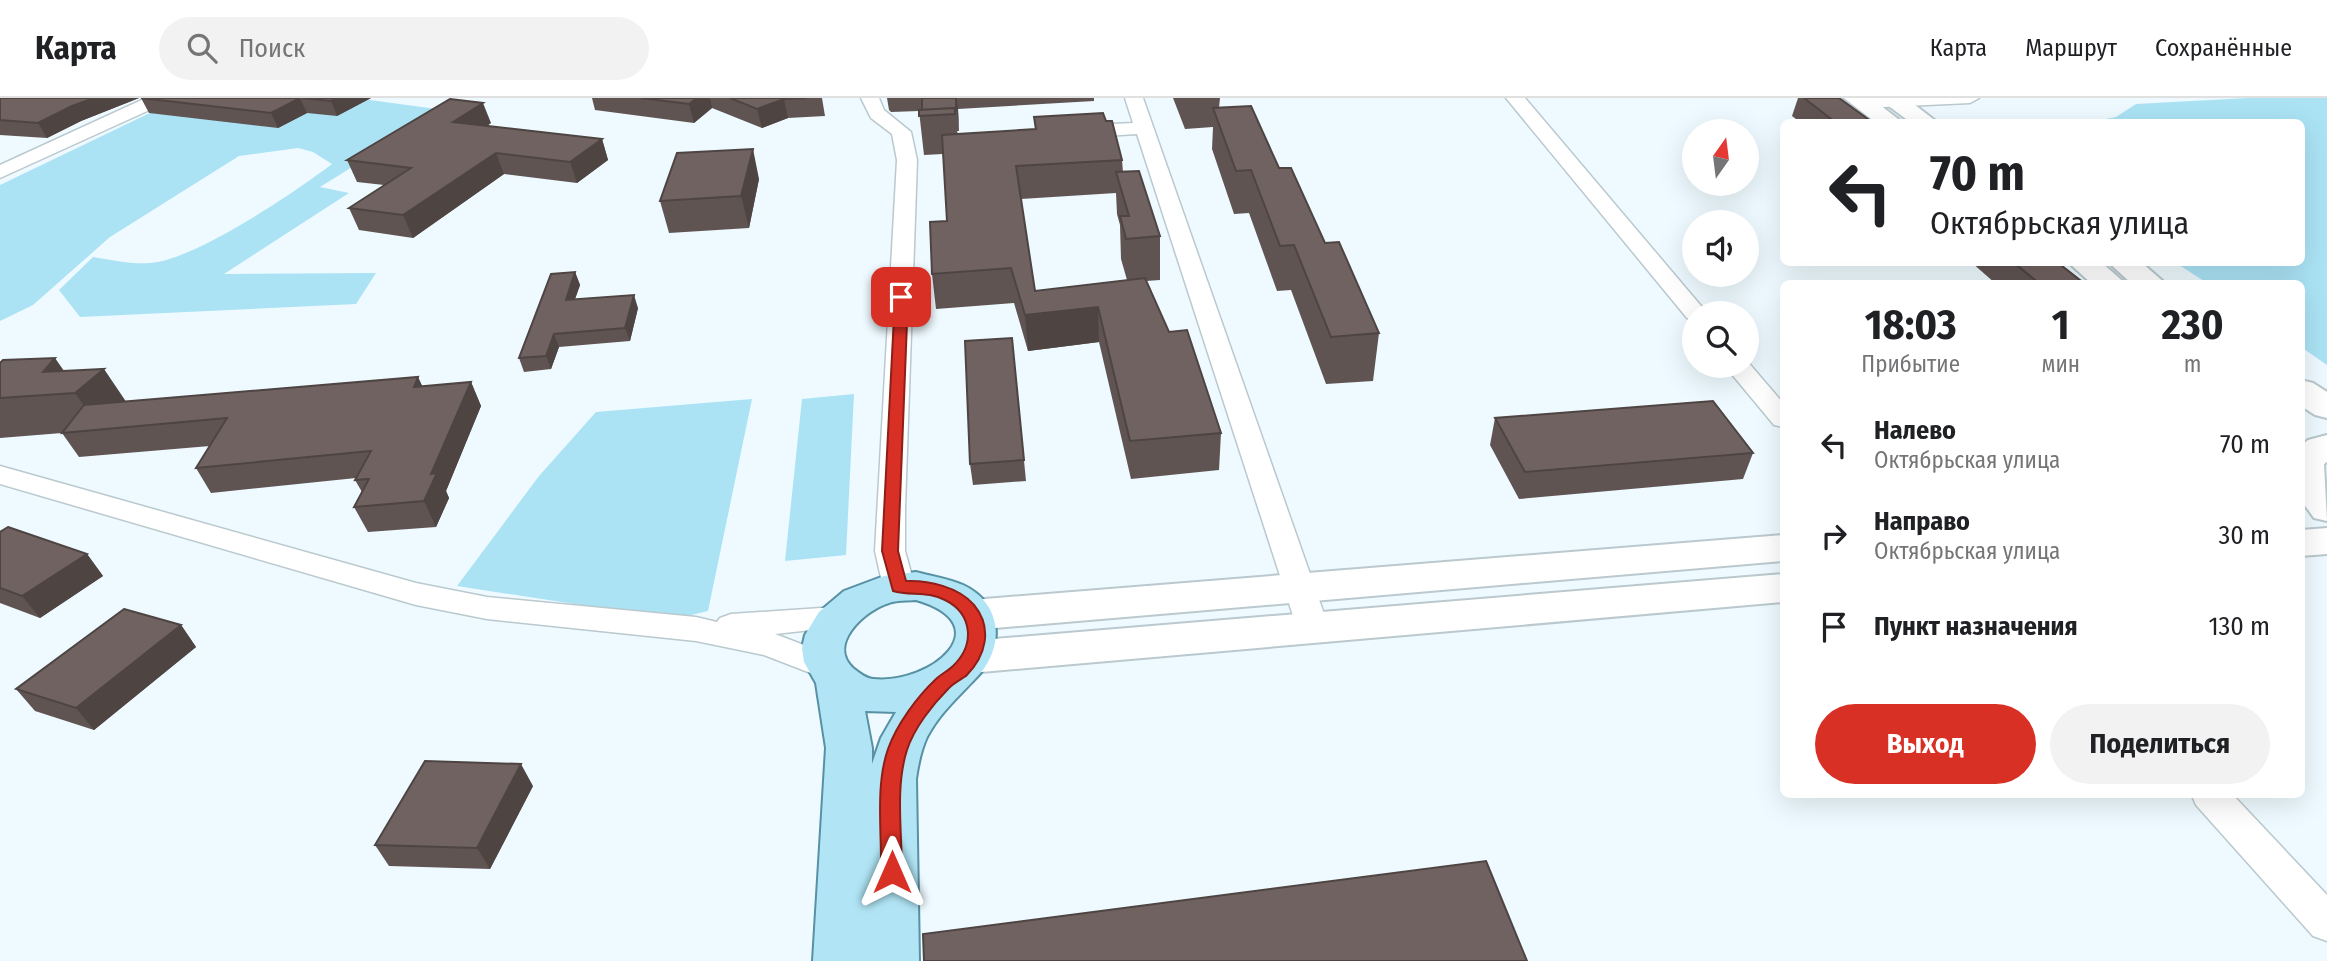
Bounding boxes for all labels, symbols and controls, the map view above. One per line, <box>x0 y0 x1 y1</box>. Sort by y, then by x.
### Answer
search box <box>159 17 649 80</box>
text: Карта <box>35 28 117 68</box>
icon: search <box>183 29 221 67</box>
text: Поиск <box>239 33 305 64</box>
text: Карта <box>1930 34 1987 62</box>
text: Маршрут <box>2025 34 2117 62</box>
text: Сохранённые <box>2155 34 2292 62</box>
north arrow <box>1682 119 1759 196</box>
map controls <box>1682 119 1759 378</box>
text: 70 m <box>1930 144 2025 203</box>
icon: left <box>1815 147 1906 238</box>
text: Октябрьская улица <box>1930 204 2189 242</box>
button: sound <box>1682 210 1759 287</box>
pin <box>871 267 931 327</box>
icon: arrive <box>882 278 920 316</box>
text: 18:03 <box>1865 300 1957 350</box>
text: 1 <box>2052 300 2070 350</box>
text: 230 <box>2161 300 2224 350</box>
button: search <box>1682 301 1759 378</box>
text: Прибытие <box>1861 350 1960 378</box>
text: мин <box>2041 350 2080 378</box>
text: m <box>2184 350 2201 378</box>
text: Налево <box>1874 415 1956 446</box>
icon: left <box>1815 426 1853 464</box>
text: 70 m <box>2220 429 2270 460</box>
text: Октябрьская улица <box>1874 446 2060 474</box>
text: Направо <box>1874 506 1970 537</box>
icon: right <box>1815 517 1853 555</box>
text: 30 m <box>2219 520 2270 551</box>
text: Октябрьская улица <box>1874 537 2060 565</box>
icon: arrive <box>1815 608 1853 646</box>
text: Пункт назначения <box>1874 611 2078 642</box>
text: 130 m <box>2208 611 2270 642</box>
button: Выход <box>1815 704 2036 784</box>
button: Поделиться <box>2050 704 2270 784</box>
position arrow <box>855 835 929 909</box>

